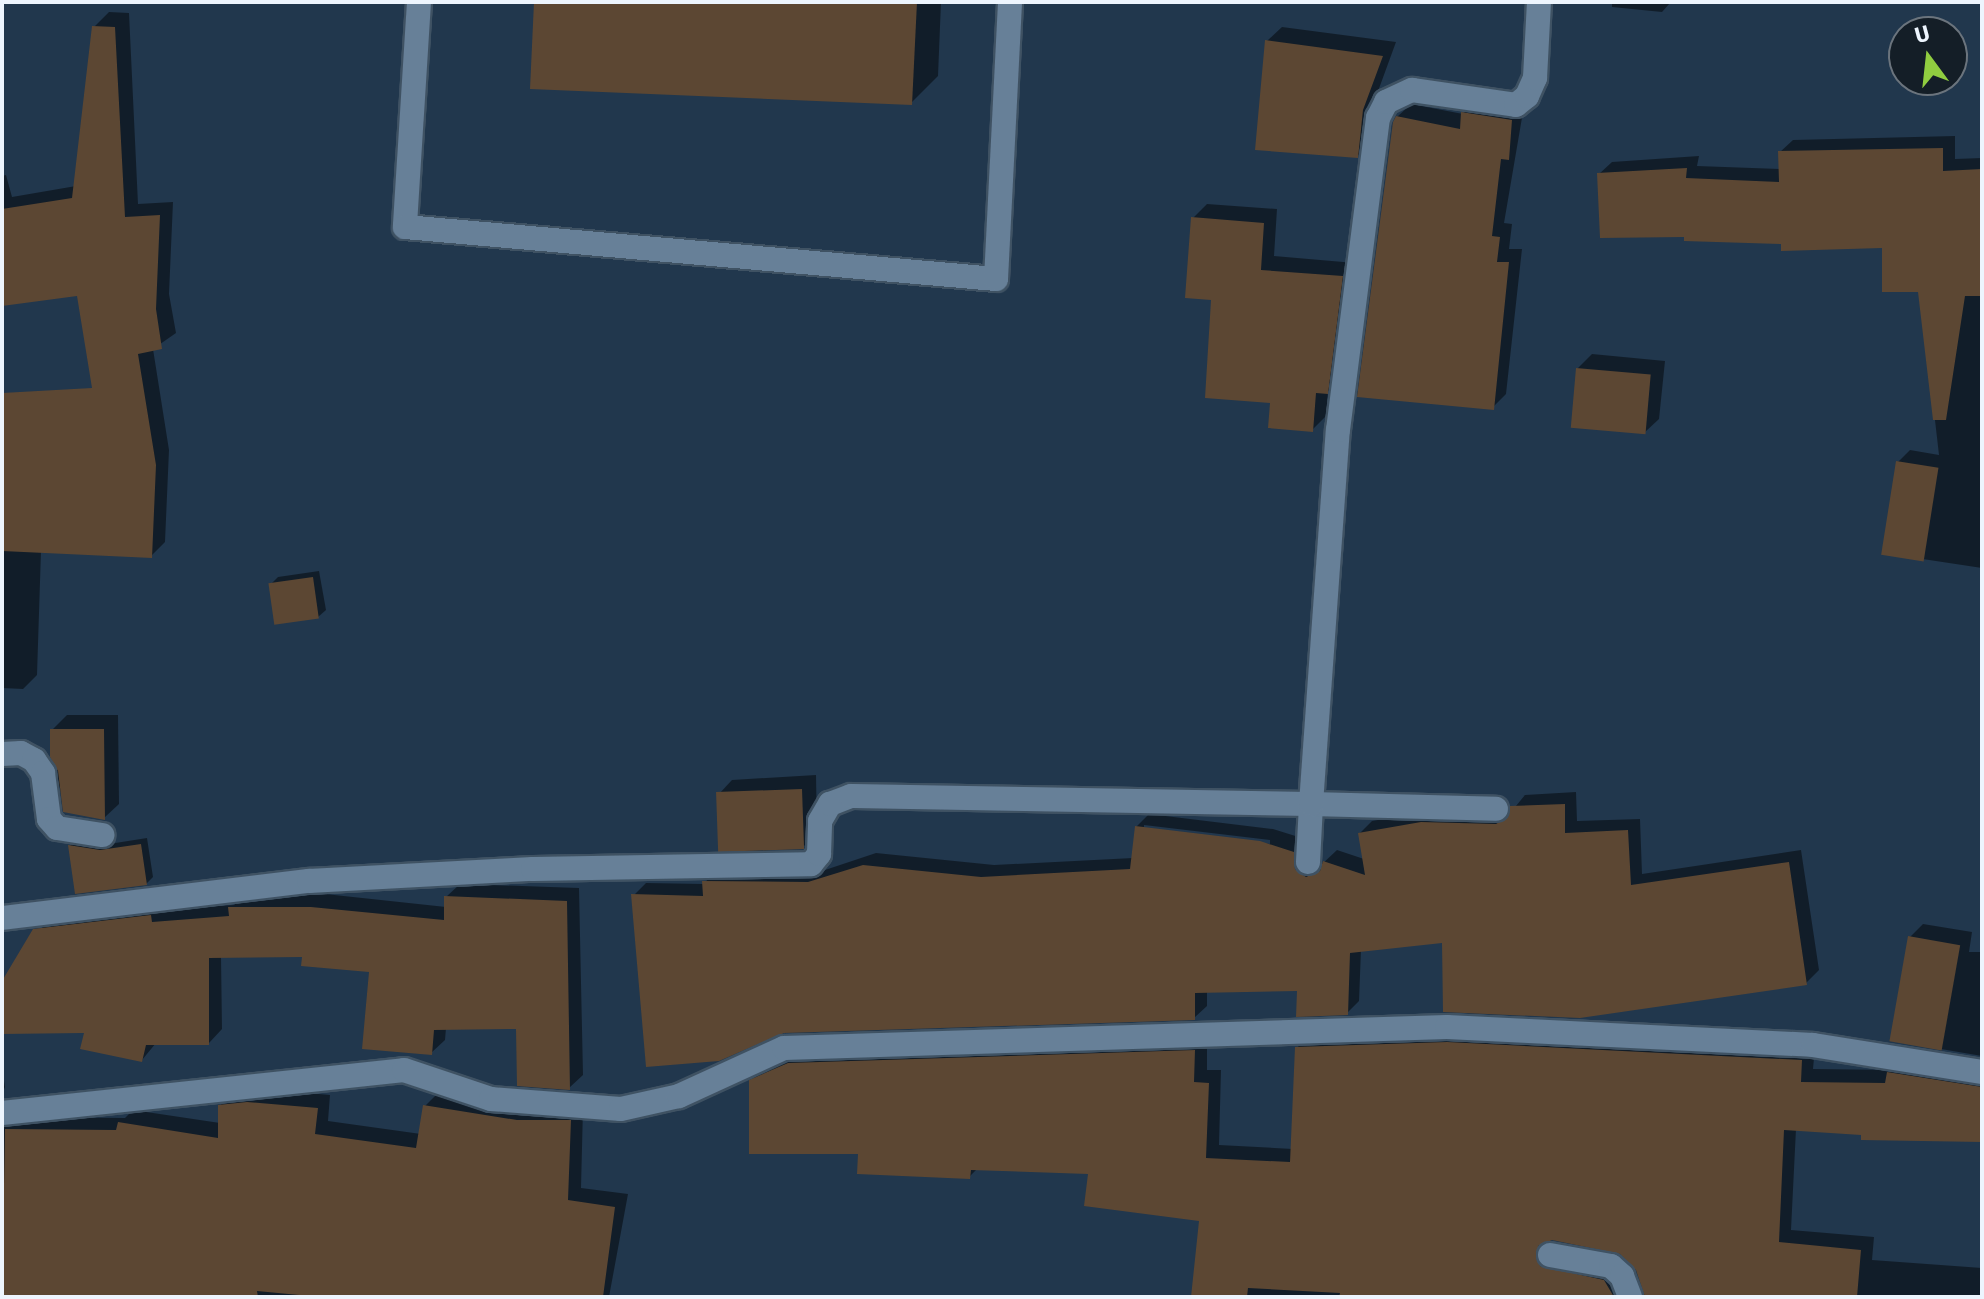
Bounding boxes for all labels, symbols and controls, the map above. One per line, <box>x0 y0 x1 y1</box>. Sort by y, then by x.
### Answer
north arrow <box>1888 16 1968 96</box>
text: U <box>1912 19 1933 49</box>

